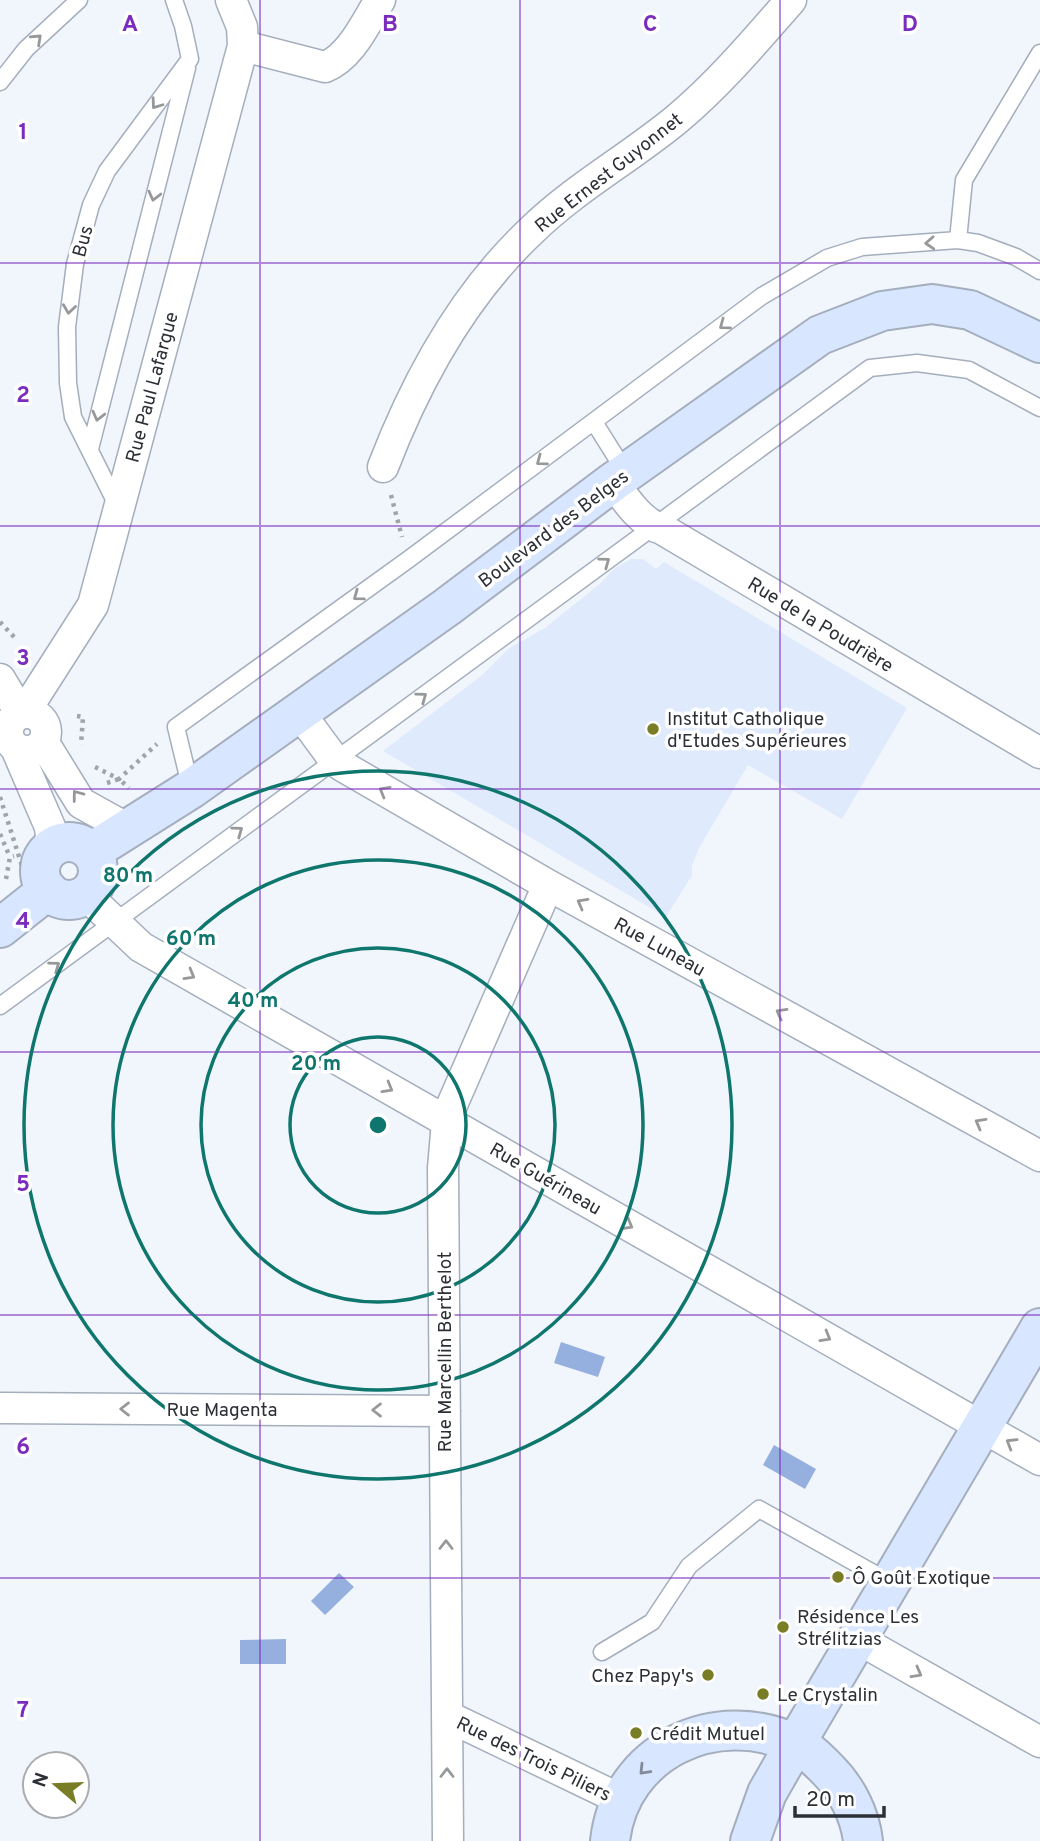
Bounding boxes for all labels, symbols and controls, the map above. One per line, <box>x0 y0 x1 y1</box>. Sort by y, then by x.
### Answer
text: A <box>122 11 138 40</box>
text: B <box>382 11 398 40</box>
text: C <box>643 11 657 40</box>
text: D <box>902 11 918 40</box>
one-way arrow <box>29 34 42 47</box>
one-way arrow <box>152 96 165 109</box>
street label: Rue Ernest Guyonnet <box>530 108 688 239</box>
text: 1 <box>18 119 28 148</box>
one-way arrow <box>148 190 162 202</box>
street label: Bus <box>68 223 100 260</box>
one-way arrow <box>924 235 935 250</box>
one-way arrow <box>62 304 77 315</box>
street label: Rue Paul Lafargue <box>121 310 185 465</box>
one-way arrow <box>719 316 732 329</box>
text: 2 <box>16 382 30 411</box>
one-way arrow <box>92 410 106 422</box>
one-way arrow <box>537 452 549 465</box>
street label: Boulevard des Belges <box>474 465 634 594</box>
one-way arrow <box>597 558 610 571</box>
street label: Rue de la Poudrière <box>743 573 897 679</box>
one-way arrow <box>353 587 366 600</box>
text: 3 <box>16 645 30 674</box>
one-way arrow <box>414 693 427 705</box>
place label: Institut Catholique d'Etudes Supérieures <box>667 708 847 754</box>
marker: Institut Catholique d'Etudes Supérieures <box>645 721 661 737</box>
one-way arrow <box>379 786 392 799</box>
one-way arrow <box>73 790 86 803</box>
one-way arrow <box>231 827 243 840</box>
text: 80 m <box>103 863 153 890</box>
one-way arrow <box>577 898 589 911</box>
text: 4 <box>16 908 30 937</box>
street label: Rue Luneau <box>609 913 709 983</box>
text: 60 m <box>166 926 216 953</box>
one-way arrow <box>47 962 60 974</box>
one-way arrow <box>183 967 196 980</box>
text: 40 m <box>228 988 278 1015</box>
one-way arrow <box>776 1008 788 1022</box>
text: 20 m <box>291 1051 341 1078</box>
one-way arrow <box>380 1080 393 1093</box>
centre of rings <box>366 1113 390 1137</box>
one-way arrow <box>975 1118 988 1132</box>
street label: Rue Guérineau <box>485 1138 605 1221</box>
text: 5 <box>16 1171 30 1200</box>
one-way arrow <box>620 1217 633 1230</box>
street label: Rue Marcellin Berthelot <box>434 1252 458 1452</box>
one-way arrow <box>818 1329 831 1342</box>
street label: Rue Magenta <box>166 1399 278 1423</box>
one-way arrow <box>119 1401 129 1417</box>
one-way arrow <box>371 1402 381 1418</box>
text: 6 <box>16 1434 30 1463</box>
one-way arrow <box>1006 1439 1019 1452</box>
one-way arrow <box>438 1540 454 1550</box>
place label: Ô Goût Exotique <box>852 1566 991 1591</box>
marker: Ô Goût Exotique <box>830 1569 846 1585</box>
place label: Résidence Les Strélitzias <box>797 1606 919 1652</box>
marker: Résidence Les Strélitzias <box>775 1619 791 1635</box>
place label: Chez Papy's <box>591 1665 694 1689</box>
one-way arrow <box>910 1665 922 1678</box>
marker: Chez Papy's <box>700 1667 716 1683</box>
place label: Le Crystalin <box>777 1684 878 1708</box>
marker: Le Crystalin <box>755 1686 771 1702</box>
text: 7 <box>17 1697 29 1726</box>
street label: Rue des Trois Piliers <box>452 1712 614 1808</box>
place label: Crédit Mutuel <box>650 1723 765 1747</box>
marker: Crédit Mutuel <box>628 1725 644 1741</box>
north arrow <box>21 1750 91 1820</box>
one-way arrow <box>639 1761 652 1774</box>
one-way arrow <box>440 1767 455 1778</box>
text: N <box>28 1770 55 1790</box>
scale bar <box>795 1774 884 1818</box>
text: 20 m <box>806 1787 855 1814</box>

